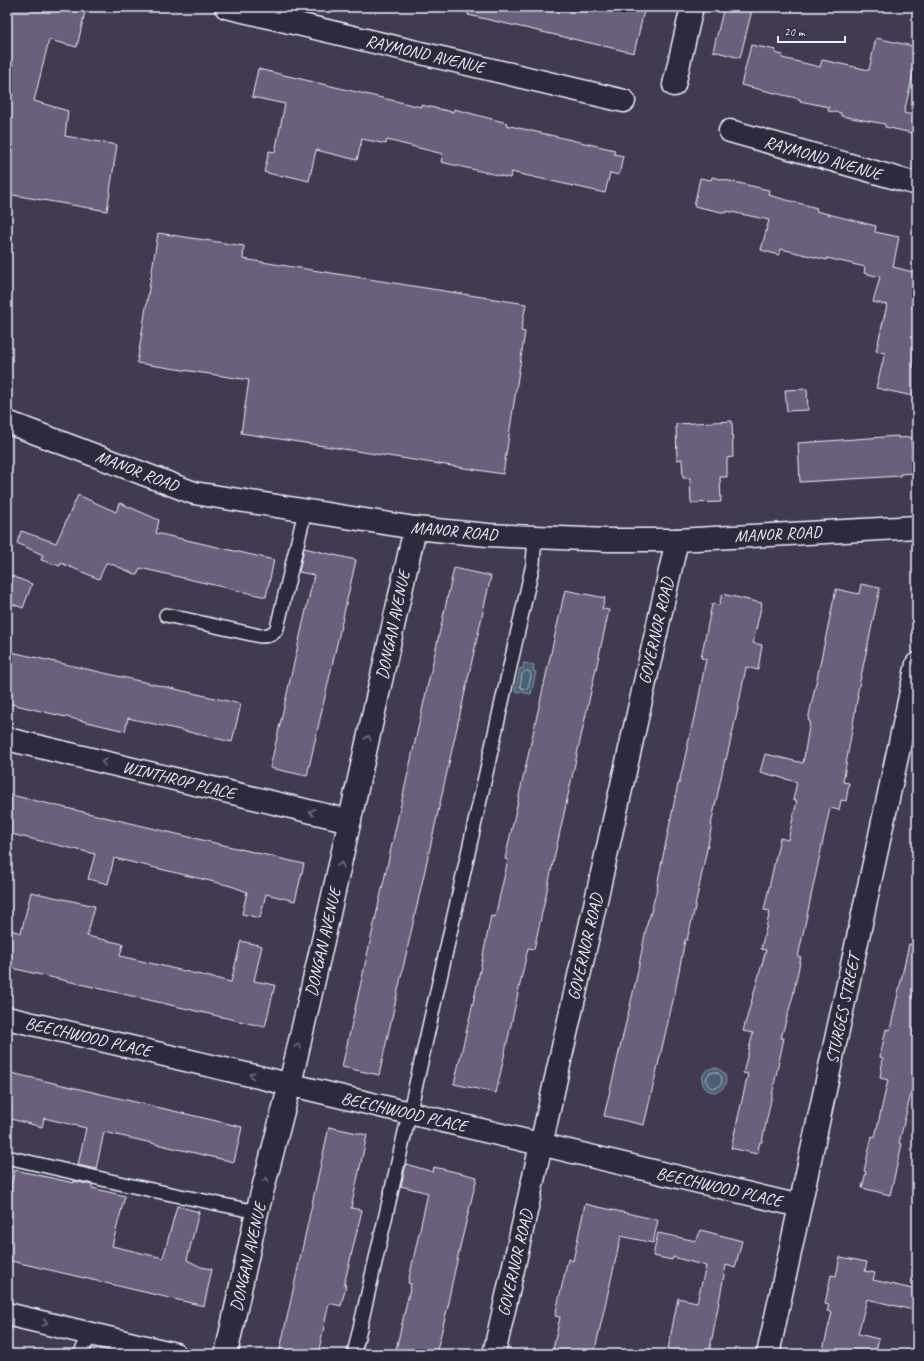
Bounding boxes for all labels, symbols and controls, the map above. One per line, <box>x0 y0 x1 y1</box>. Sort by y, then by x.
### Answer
scale bar <box>778 18 845 44</box>
text: 20 m <box>784 24 806 40</box>
street label: RAYMOND AVENUE <box>364 30 489 78</box>
street label: RAYMOND AVENUE <box>762 131 887 186</box>
street label: MANOR ROAD <box>93 446 182 497</box>
street label: MANOR ROAD <box>410 517 499 545</box>
street label: MANOR ROAD <box>734 521 823 547</box>
street label: DONGAN AVENUE <box>371 566 415 681</box>
street label: GOVERNOR ROAD <box>634 574 679 686</box>
one-way arrow <box>364 735 372 741</box>
street label: WINTHROP PLACE <box>121 756 239 805</box>
one-way arrow <box>101 759 108 767</box>
one-way arrow <box>309 809 316 817</box>
one-way arrow <box>336 862 344 868</box>
street label: DONGAN AVENUE <box>300 883 346 998</box>
street label: GOVERNOR ROAD <box>563 890 608 1002</box>
street label: STURGES STREET <box>821 948 866 1066</box>
street label: BEECHWOOD PLACE <box>23 1012 155 1062</box>
one-way arrow <box>294 1043 302 1049</box>
one-way arrow <box>249 1072 255 1080</box>
street label: BEECHWOOD PLACE <box>339 1087 471 1137</box>
street label: BEECHWOOD PLACE <box>654 1162 786 1212</box>
one-way arrow <box>261 1176 269 1183</box>
street label: DONGAN AVENUE <box>225 1198 271 1313</box>
street label: GOVERNOR ROAD <box>493 1206 538 1318</box>
one-way arrow <box>42 1319 48 1327</box>

